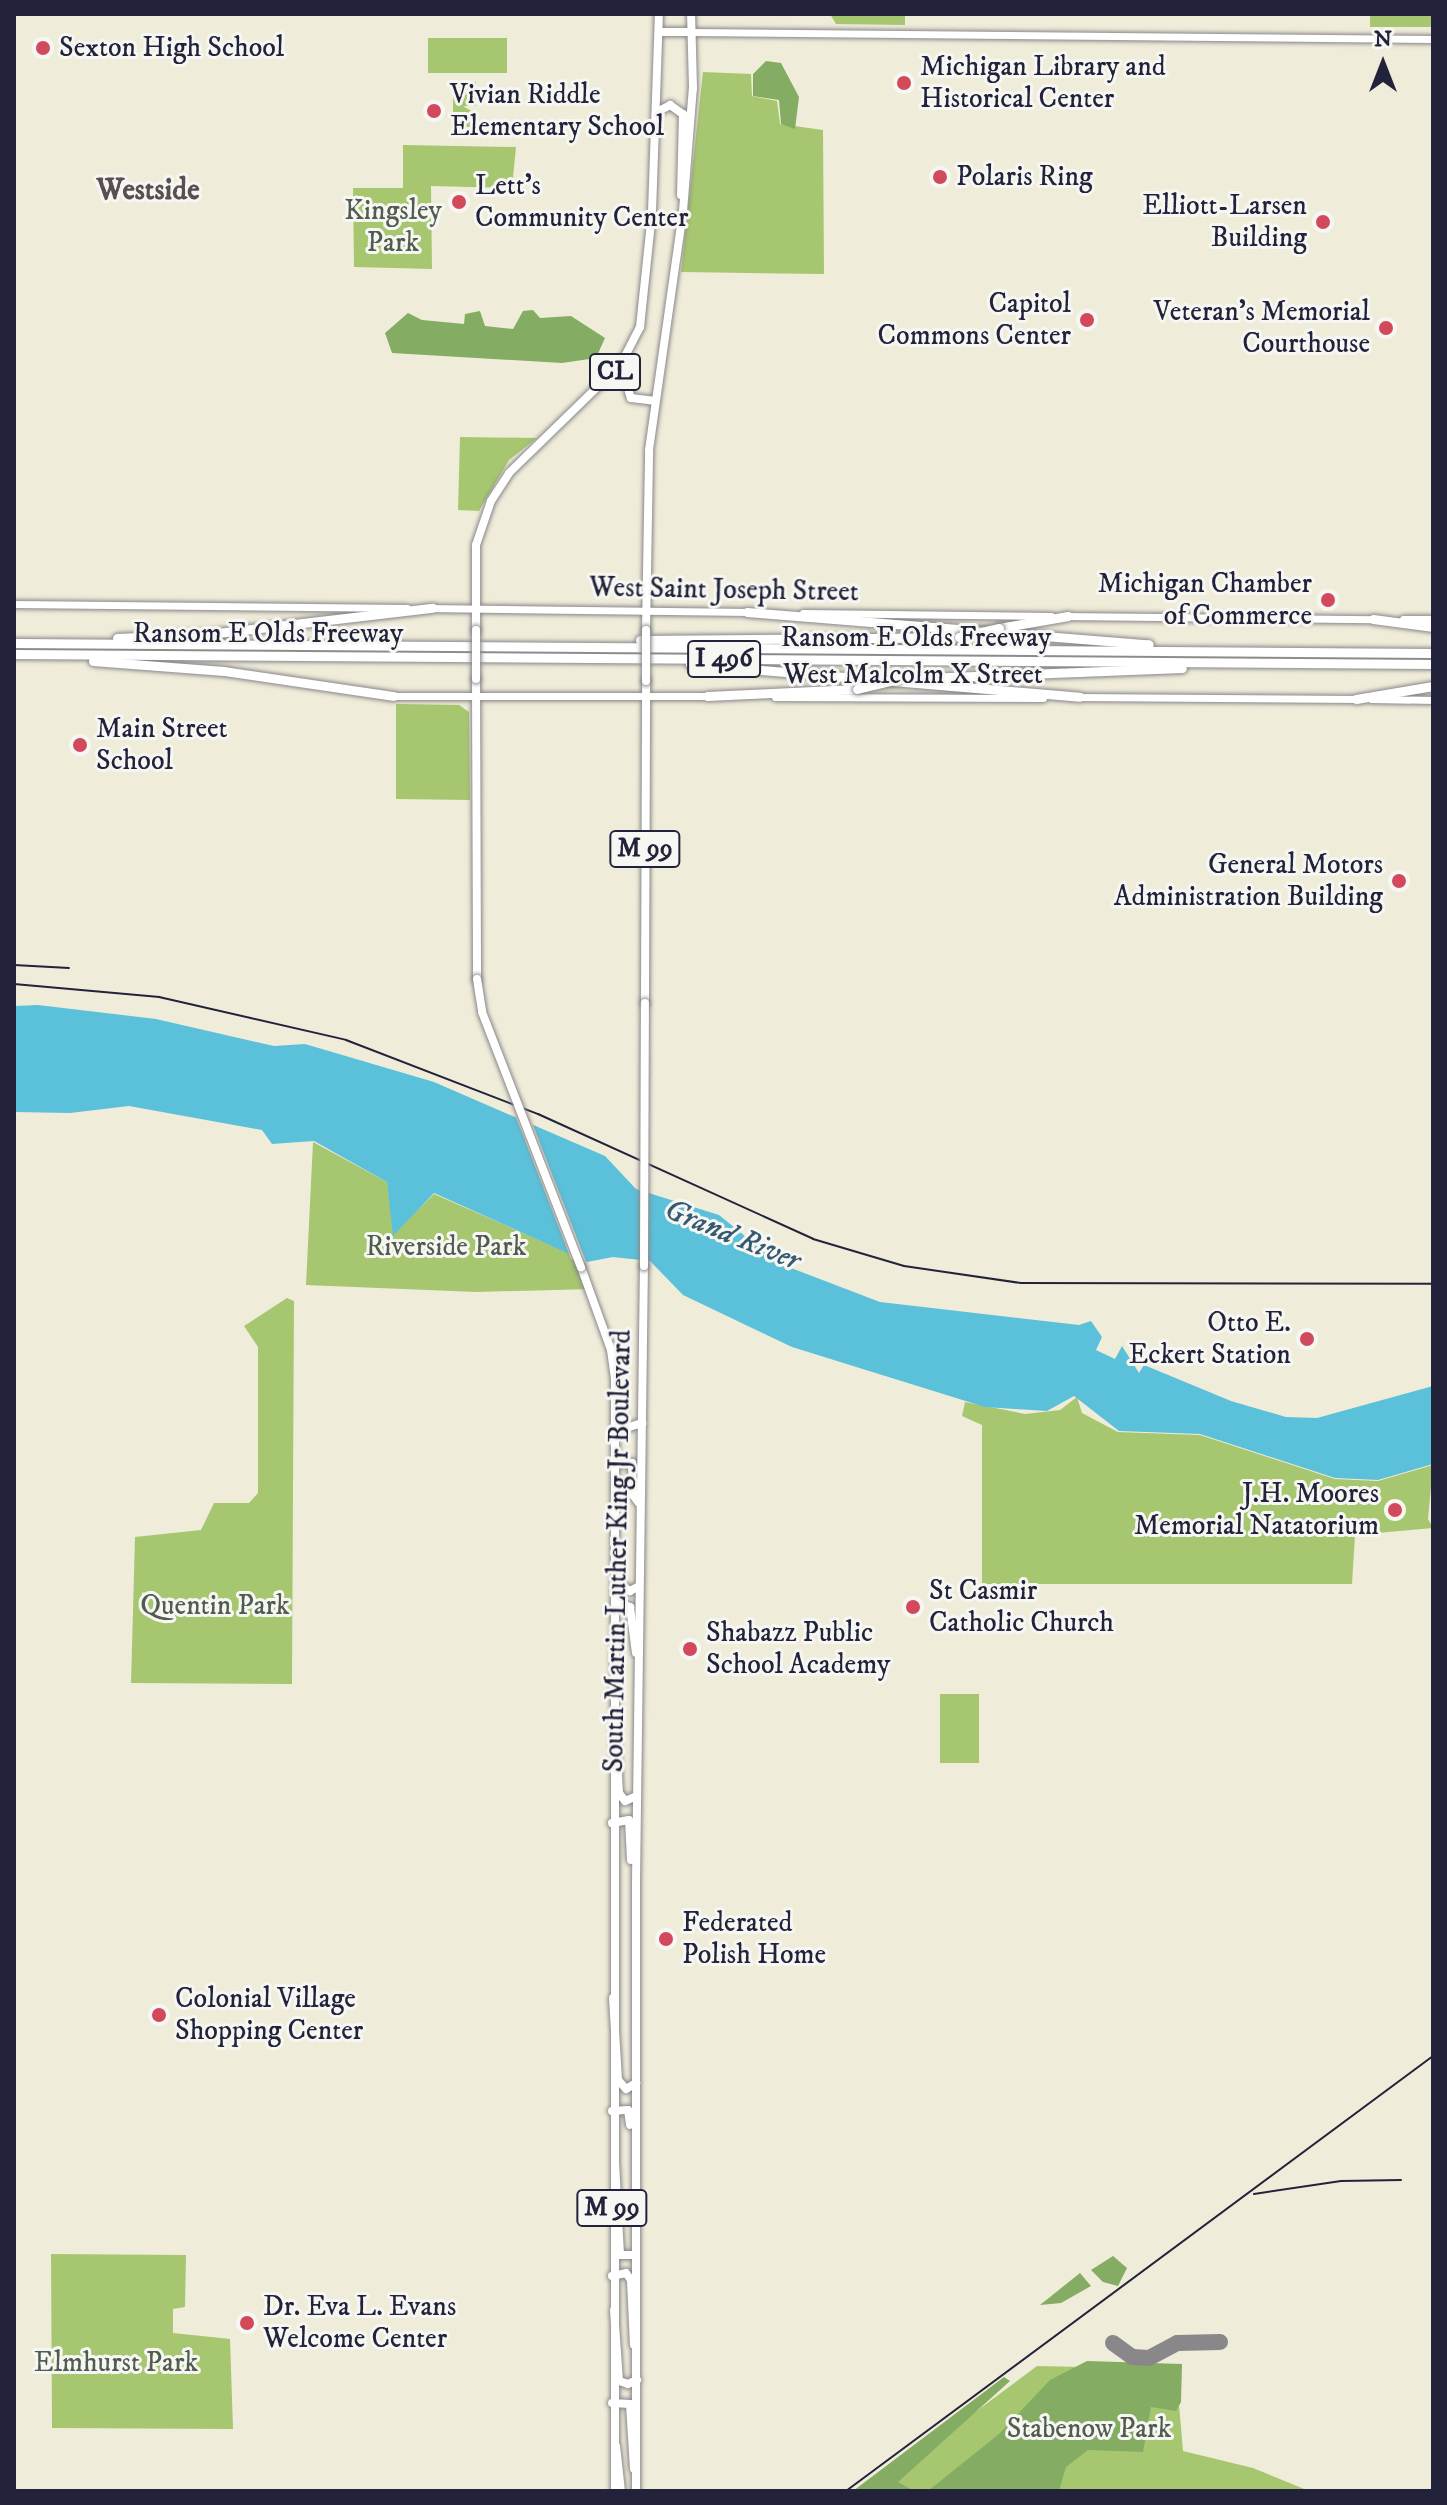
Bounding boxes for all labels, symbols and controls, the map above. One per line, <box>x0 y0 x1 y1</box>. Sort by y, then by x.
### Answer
north arrow <box>1343 24 1423 104</box>
text: N <box>1374 26 1392 53</box>
place label: Sexton High School <box>59 31 284 65</box>
marker: Sexton High School <box>34 39 52 57</box>
place label: Michigan Library and Historical Center <box>920 50 1166 116</box>
marker: Michigan Library and Historical Center <box>895 74 913 92</box>
place label: Vivian Riddle Elementary School <box>450 78 664 144</box>
marker: Vivian Riddle Elementary School <box>425 102 443 120</box>
place label: Polaris Ring <box>956 160 1093 194</box>
marker: Polaris Ring <box>931 168 949 186</box>
place label: Lett's Community Center <box>475 169 688 235</box>
district label: Westside <box>96 173 200 209</box>
place label: Elliott-Larsen Building <box>1142 189 1307 255</box>
marker: Lett's Community Center <box>450 193 468 211</box>
park label: Kingsley Park <box>344 194 442 260</box>
marker: Elliott-Larsen Building <box>1314 213 1332 231</box>
place label: Capitol Commons Center <box>878 287 1071 353</box>
place label: Veteran's Memorial Courthouse <box>1154 295 1370 361</box>
marker: Capitol Commons Center <box>1078 311 1096 329</box>
marker: Veteran's Memorial Courthouse <box>1377 319 1395 337</box>
road number: CL <box>587 350 643 394</box>
place label: Michigan Chamber of Commerce <box>1098 567 1312 633</box>
street label: West Saint Joseph Street <box>589 571 859 609</box>
marker: Michigan Chamber of Commerce <box>1319 591 1337 609</box>
street label: Ransom E Olds Freeway <box>133 617 403 651</box>
street label: Ransom E Olds Freeway <box>781 621 1051 655</box>
road number: I 496 <box>686 637 762 681</box>
street label: West Malcolm X Street <box>783 658 1043 692</box>
place label: Main Street School <box>96 712 228 778</box>
marker: Main Street School <box>71 736 89 754</box>
road number: M 99 <box>609 827 681 871</box>
place label: General Motors Administration Building <box>1114 848 1383 914</box>
marker: General Motors Administration Building <box>1390 872 1408 890</box>
water label: Grand River <box>659 1192 805 1280</box>
park label: Riverside Park <box>366 1230 526 1264</box>
place label: Otto E. Eckert Station <box>1129 1306 1291 1372</box>
street label: South Martin Luther King Jr Boulevard <box>597 1329 639 1773</box>
marker: Otto E. Eckert Station <box>1298 1330 1316 1348</box>
place label: J.H. Moores Memorial Natatorium <box>1134 1477 1379 1543</box>
marker: J.H. Moores Memorial Natatorium <box>1386 1501 1404 1519</box>
place label: St Casmir Catholic Church <box>929 1574 1114 1640</box>
park label: Quentin Park <box>140 1589 290 1623</box>
marker: St Casmir Catholic Church <box>904 1598 922 1616</box>
place label: Shabazz Public School Academy <box>706 1616 890 1682</box>
marker: Shabazz Public School Academy <box>681 1640 699 1658</box>
place label: Federated Polish Home <box>682 1906 826 1972</box>
marker: Federated Polish Home <box>657 1930 675 1948</box>
place label: Colonial Village Shopping Center <box>175 1982 363 2048</box>
marker: Colonial Village Shopping Center <box>150 2006 168 2024</box>
road number: M 99 <box>576 2186 648 2230</box>
place label: Dr. Eva L. Evans Welcome Center <box>263 2290 456 2356</box>
marker: Dr. Eva L. Evans Welcome Center <box>238 2314 256 2332</box>
park label: Elmhurst Park <box>34 2346 198 2380</box>
park label: Stabenow Park <box>1007 2412 1171 2446</box>

